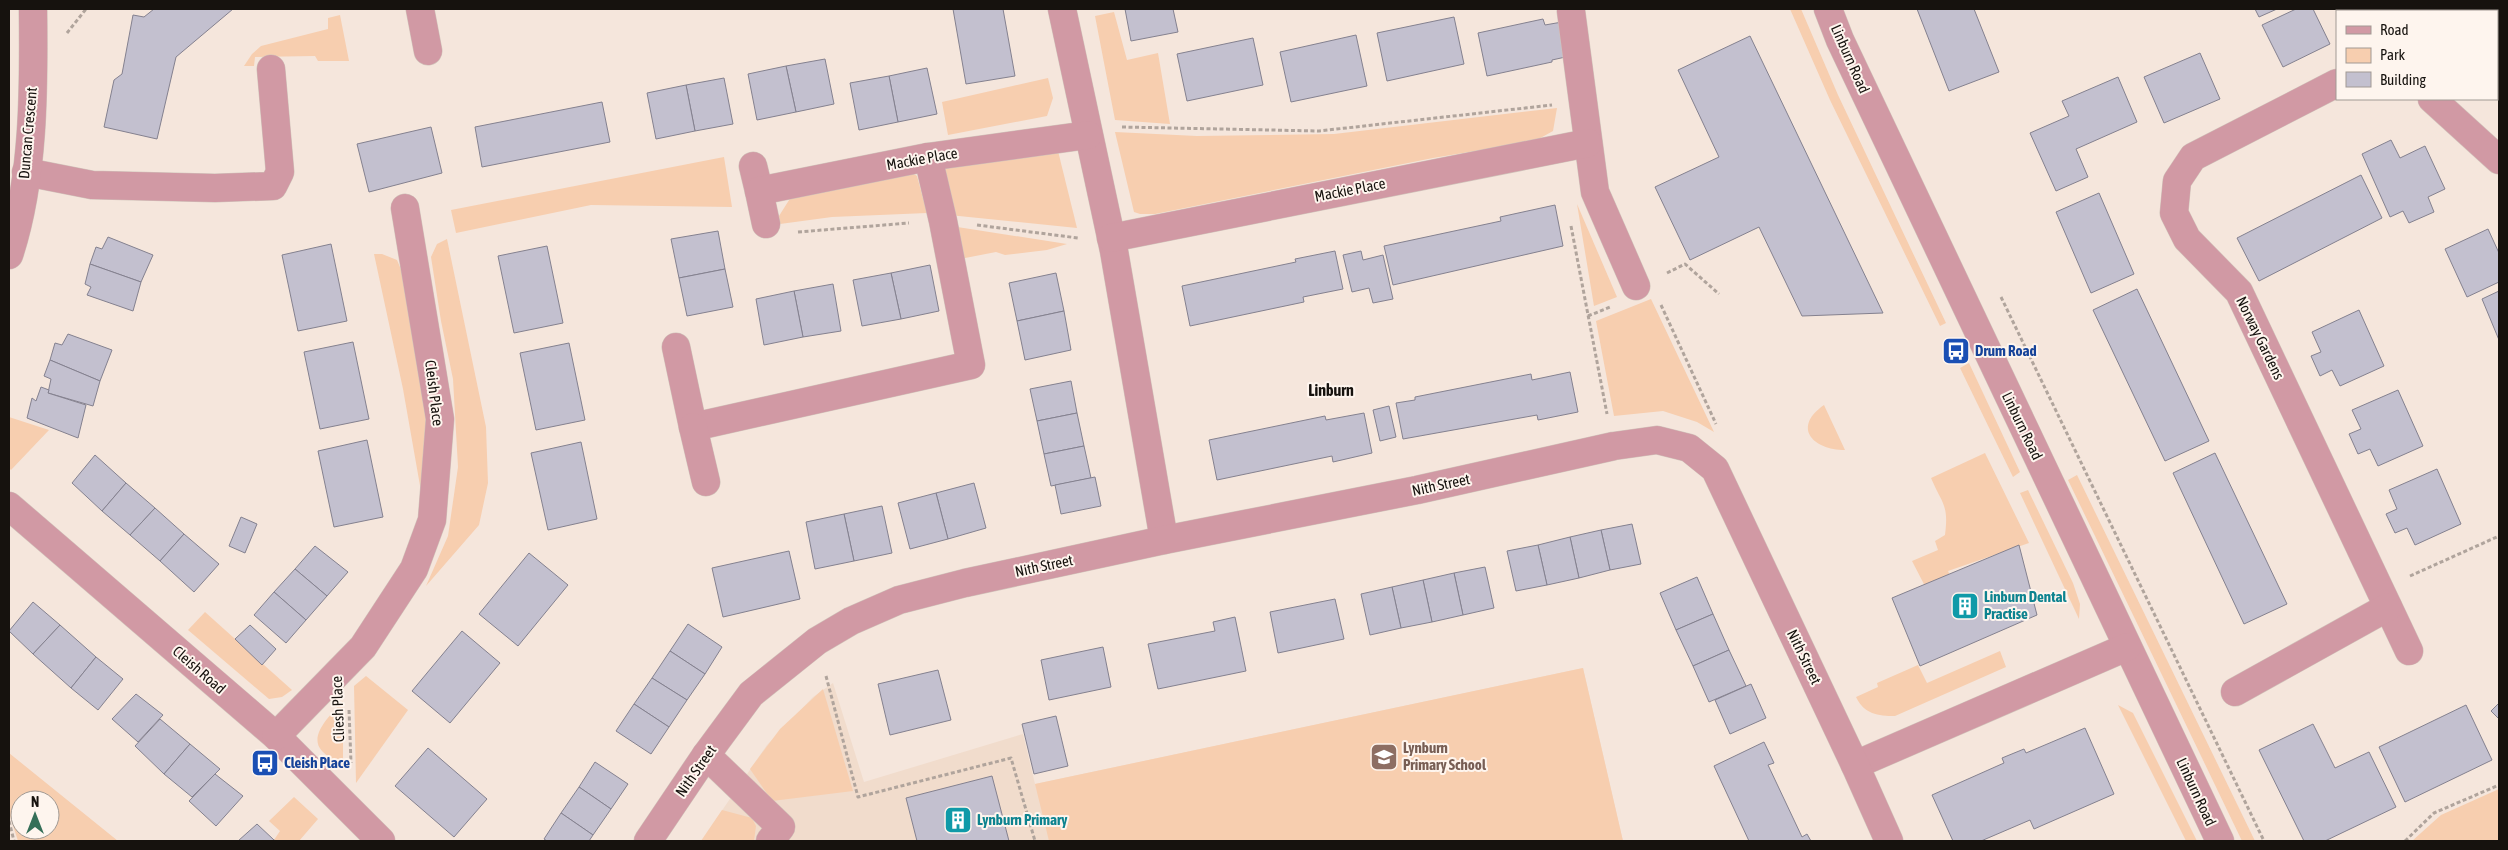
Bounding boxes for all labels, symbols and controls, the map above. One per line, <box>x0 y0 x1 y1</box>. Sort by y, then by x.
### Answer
legend <box>2336 10 2498 100</box>
text: Road <box>2380 21 2409 38</box>
street label: Linburn Road <box>1828 22 1873 96</box>
text: Park <box>2380 46 2405 63</box>
text: Building <box>2380 71 2426 88</box>
street label: Duncan Crescent <box>15 86 40 180</box>
street label: Mackie Place <box>885 144 959 173</box>
street label: Mackie Place <box>1313 174 1387 205</box>
street label: Norway Gardens <box>2233 294 2288 382</box>
bus stop icon: Drum Road <box>1941 336 1971 366</box>
place label: Drum Road <box>1975 342 2037 359</box>
street label: Cleish Place <box>422 359 447 427</box>
district label: Linburn <box>1308 381 1354 399</box>
street label: Linburn Road <box>1999 389 2046 462</box>
street label: Nith Street <box>1410 470 1471 499</box>
street label: Nith Street <box>1013 551 1074 580</box>
place label: Linburn Dental Practise <box>1984 588 2067 622</box>
building icon: Linburn Dental Practise <box>1950 591 1980 621</box>
street label: Nith Street <box>1784 627 1825 687</box>
street label: Cleish Road <box>170 642 229 697</box>
street label: Cliesh Place <box>328 675 347 742</box>
place label: Lynburn Primary School <box>1403 739 1487 773</box>
street label: Nith Street <box>672 742 719 800</box>
school or university icon: Lynburn Primary School <box>1369 742 1399 772</box>
bus stop icon: Cleish Place <box>250 748 280 778</box>
place label: Cleish Place <box>284 754 350 771</box>
street label: Linburn Road <box>2173 755 2220 829</box>
north arrow <box>10 790 60 840</box>
text: N <box>31 794 39 810</box>
building icon: Lynburn Primary <box>943 805 973 835</box>
place label: Lynburn Primary <box>977 811 1068 828</box>

